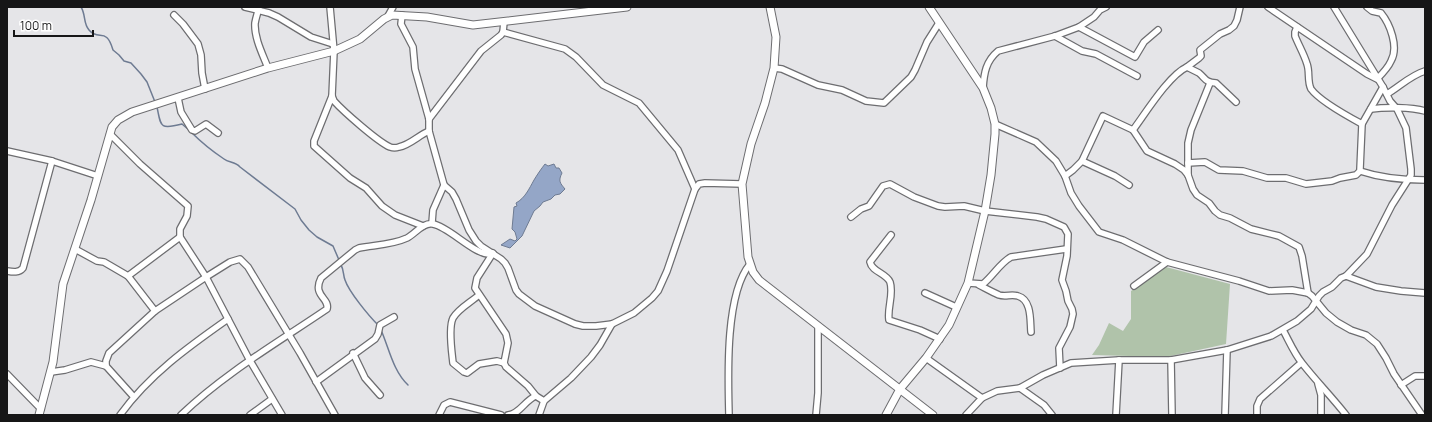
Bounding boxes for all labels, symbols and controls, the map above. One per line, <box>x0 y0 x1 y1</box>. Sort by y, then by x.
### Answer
scale bar <box>14 12 93 38</box>
text: 100 m <box>20 17 52 34</box>

